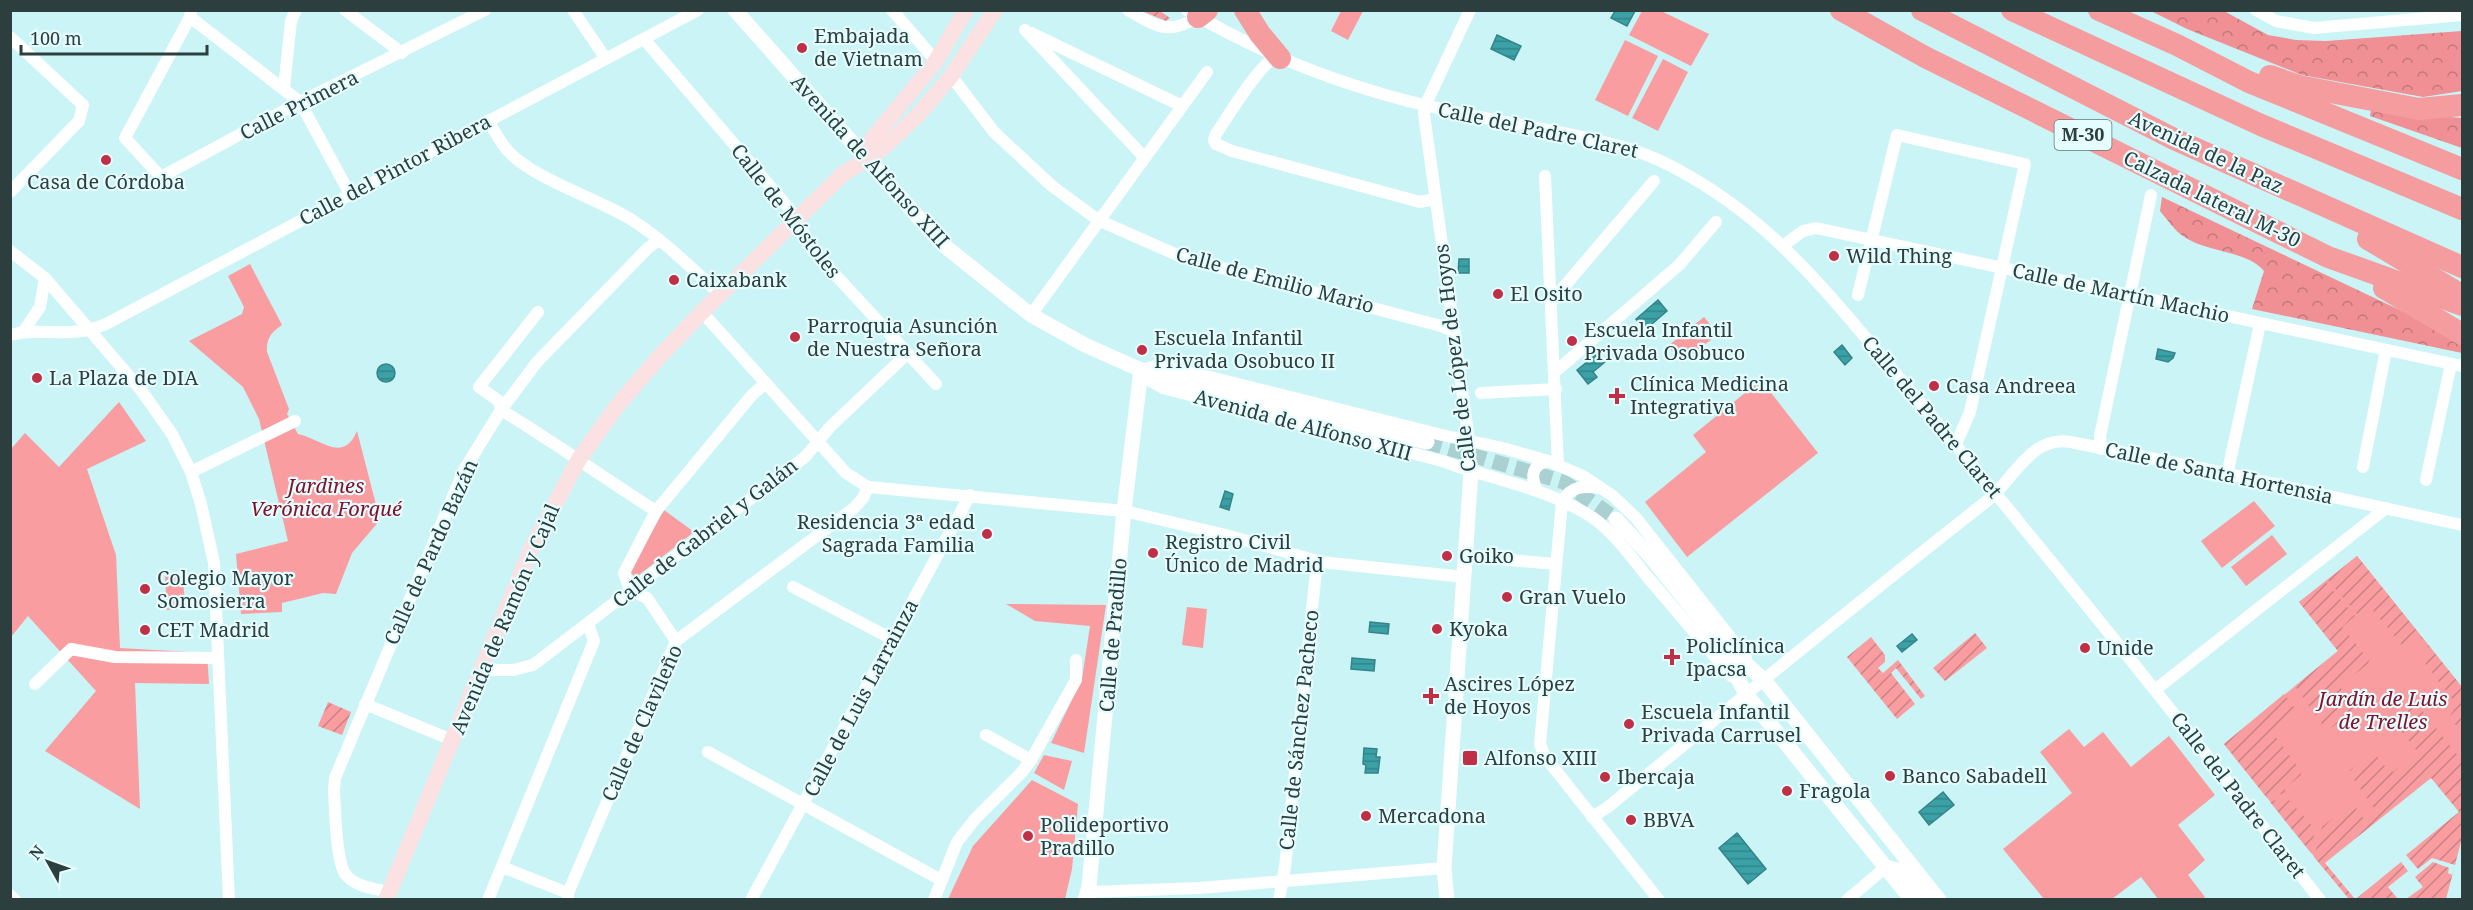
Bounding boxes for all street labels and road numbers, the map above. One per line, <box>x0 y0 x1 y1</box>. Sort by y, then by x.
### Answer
street label: Calle Primera <box>235 63 363 146</box>
street label: Avenida de Alfonso XIII <box>785 68 956 253</box>
street label: Calle del Padre Claret <box>1435 95 1641 164</box>
street label: Avenida de la Paz <box>2125 104 2288 199</box>
street label: Calle del Pintor Ribera <box>294 108 495 232</box>
road number: M-30 <box>2054 120 2112 150</box>
street label: Calle de Móstoles <box>725 138 847 284</box>
street label: Calzada lateral M-30 <box>2119 144 2305 253</box>
street label: Calle de Emilio Mario <box>1173 240 1377 319</box>
street label: Calle de López de Hoyos <box>1427 243 1482 474</box>
street label: Calle de Martín Machio <box>2010 256 2232 329</box>
street label: Calle del Padre Claret <box>1856 330 2008 504</box>
street label: Avenida de Alfonso XIII <box>1191 382 1415 467</box>
street label: Calle de Santa Hortensia <box>2102 435 2336 510</box>
street label: Calle de Gabriel y Galán <box>606 452 803 613</box>
street label: Calle de Pardo Bazán <box>377 455 484 649</box>
street label: Avenida de Ramón y Cajal <box>444 499 565 738</box>
street label: Calle de Pradillo <box>1092 557 1133 713</box>
street label: Calle de Luis Larrainza <box>797 594 924 801</box>
street label: Calle de Sánchez Pacheco <box>1272 608 1325 852</box>
street label: Calle de Clavileño <box>595 640 688 806</box>
street label: Calle del Padre Claret <box>2165 706 2312 883</box>

